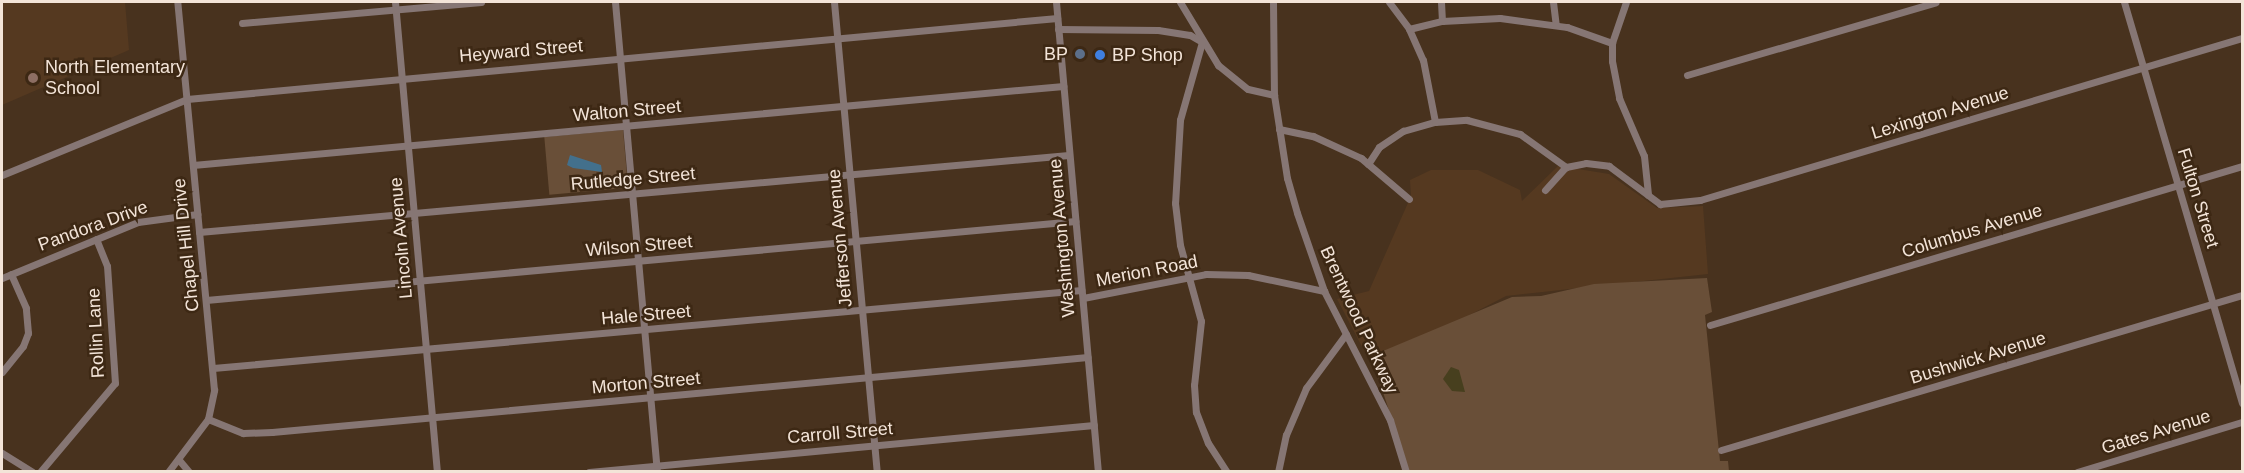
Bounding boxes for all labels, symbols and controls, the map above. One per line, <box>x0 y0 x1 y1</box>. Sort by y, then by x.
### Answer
street label: Heyward Street <box>458 35 584 67</box>
place label: BP <box>1044 43 1068 65</box>
place label: BP Shop <box>1112 44 1183 66</box>
marker: BP <box>1073 47 1087 61</box>
marker: BP Shop <box>1093 48 1107 62</box>
place label: North Elementary School <box>45 57 185 100</box>
marker: North Elementary School <box>26 71 40 85</box>
street label: Lexington Avenue <box>1868 82 2012 144</box>
street label: Walton Street <box>572 96 682 126</box>
street label: Fulton Street <box>2173 146 2223 250</box>
street label: Washington Avenue <box>1044 157 1080 319</box>
street label: Rutledge Street <box>570 163 696 195</box>
street label: Jefferson Avenue <box>823 168 857 308</box>
street label: Lincoln Avenue <box>385 176 417 300</box>
street label: Chapel Hill Drive <box>168 177 204 313</box>
street label: Pandora Drive <box>35 196 151 256</box>
street label: Columbus Avenue <box>1899 199 2045 263</box>
street label: Wilson Street <box>585 231 693 261</box>
street label: Brentwood Parkway <box>1315 243 1403 397</box>
street label: Merion Road <box>1094 251 1200 291</box>
street label: Rollin Lane <box>83 287 109 379</box>
street label: Hale Street <box>600 300 692 330</box>
street label: Bushwick Avenue <box>1907 327 2049 389</box>
street label: Morton Street <box>591 367 701 399</box>
street label: Gates Avenue <box>2098 405 2214 459</box>
street label: Carroll Street <box>786 418 894 448</box>

